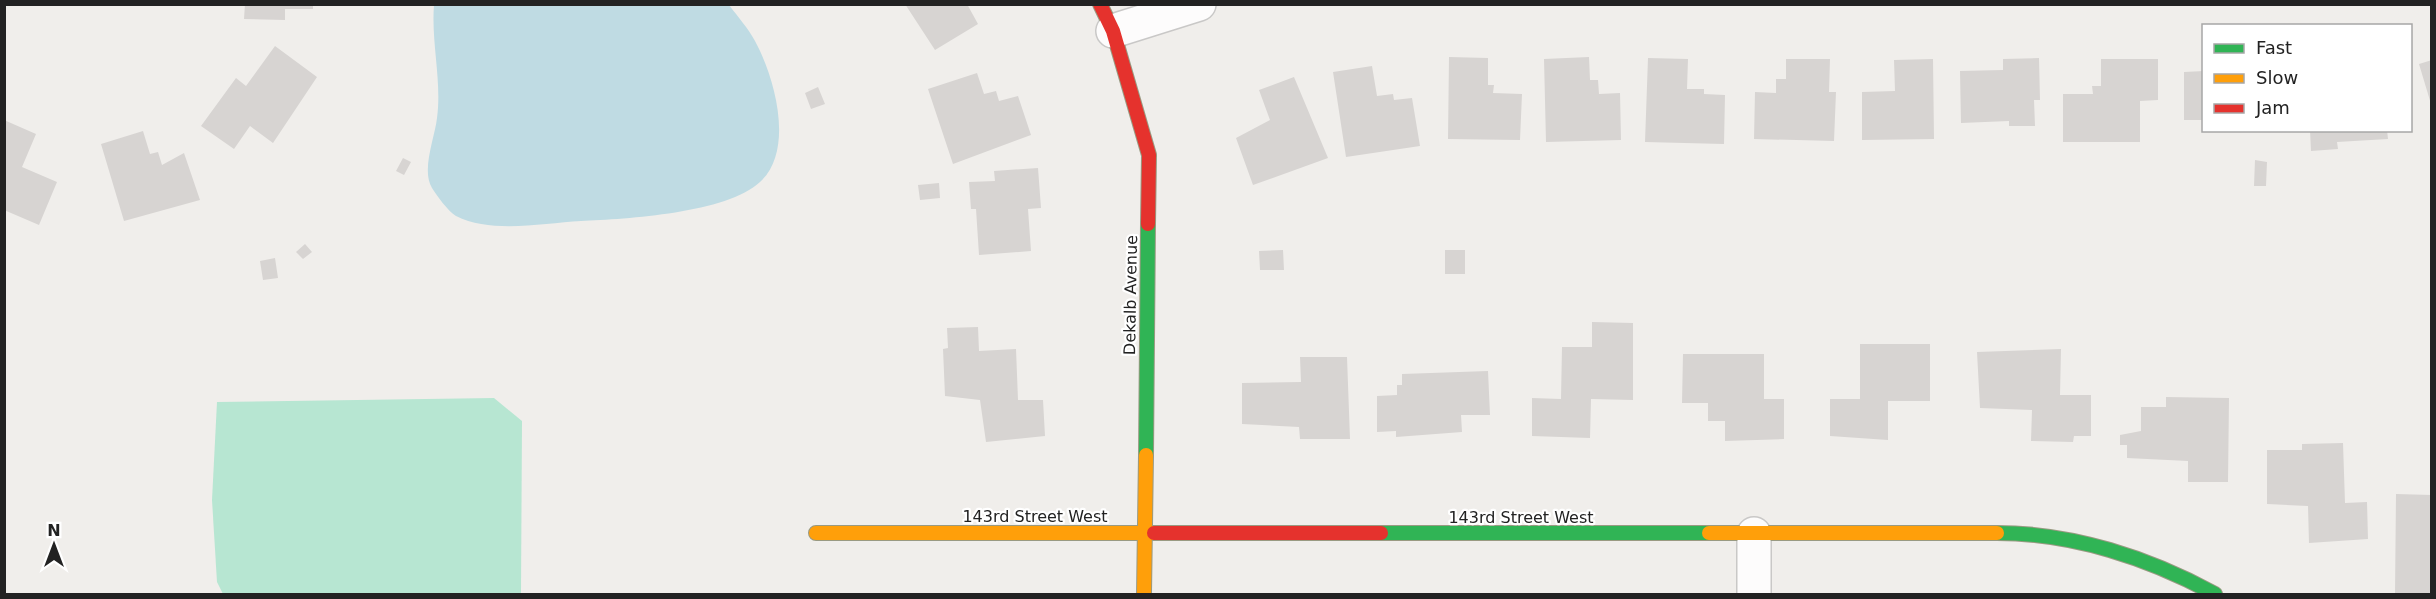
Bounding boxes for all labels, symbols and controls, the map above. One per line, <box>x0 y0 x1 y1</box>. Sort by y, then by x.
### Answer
legend <box>2202 24 2412 132</box>
text: Fast <box>2256 37 2292 58</box>
text: Slow <box>2256 67 2298 88</box>
text: Jam <box>2255 97 2290 118</box>
street label: Dekalb Avenue <box>1120 235 1141 355</box>
street label: 143rd Street West <box>962 507 1108 526</box>
street label: 143rd Street West <box>1448 508 1594 527</box>
north arrow <box>24 515 84 575</box>
text: N <box>47 521 61 540</box>

